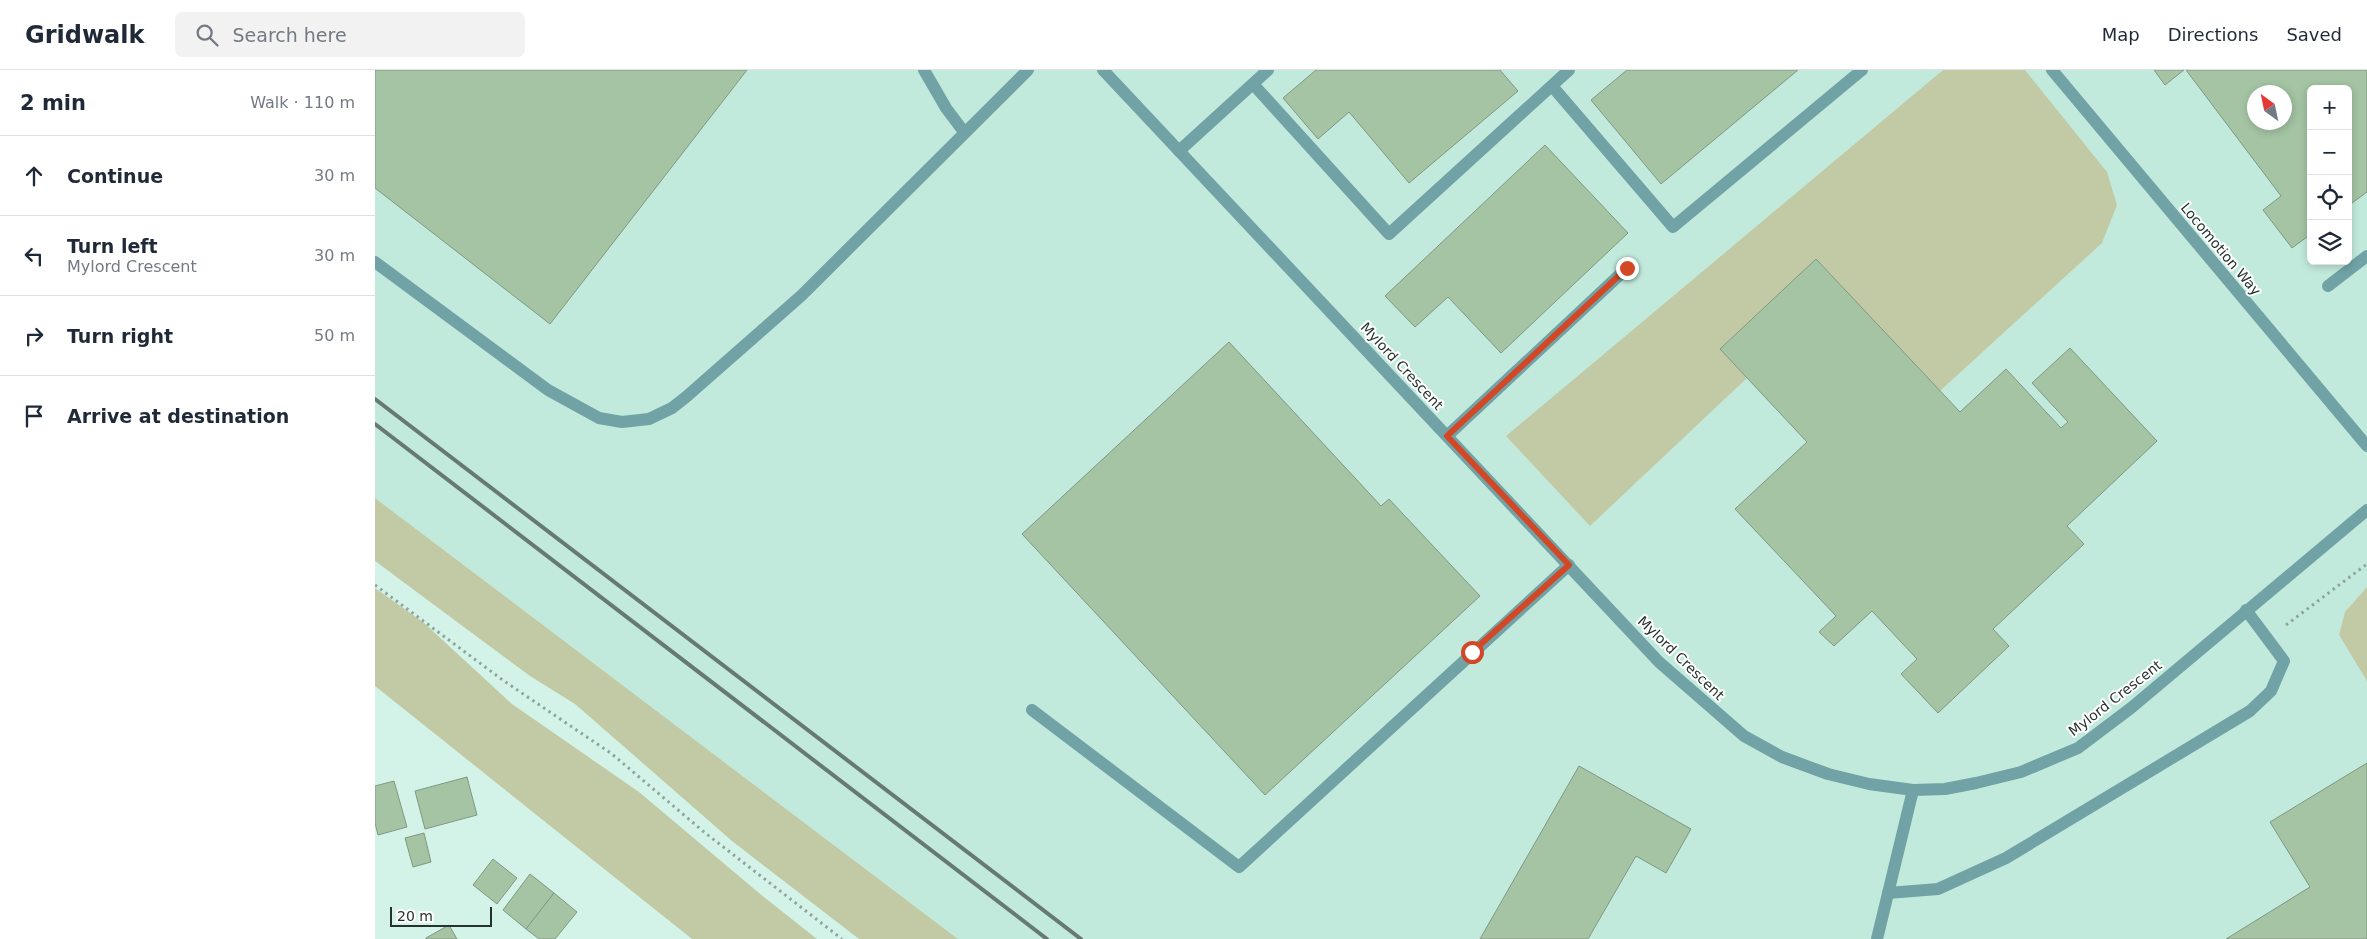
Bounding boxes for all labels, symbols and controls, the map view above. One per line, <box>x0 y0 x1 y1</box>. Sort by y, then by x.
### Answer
search box <box>175 12 525 57</box>
text: Gridwalk <box>25 21 145 49</box>
icon: search <box>193 21 221 49</box>
text: Search here <box>233 24 347 46</box>
text: Map <box>2102 24 2140 45</box>
text: Directions <box>2168 24 2258 45</box>
text: Saved <box>2286 24 2342 45</box>
north arrow <box>2247 85 2292 130</box>
map controls <box>2307 85 2352 265</box>
button: + <box>2307 85 2352 130</box>
text: 2 min <box>20 91 86 115</box>
text: Walk · 110 m <box>250 93 355 112</box>
button: − <box>2307 130 2352 175</box>
icon: ahead <box>20 162 48 190</box>
text: Continue <box>67 165 163 187</box>
text: 30 m <box>314 166 355 185</box>
button: locate <box>2307 175 2352 220</box>
street label: Locomotion Way <box>2178 200 2264 298</box>
button: layers <box>2307 220 2352 265</box>
text: Turn left <box>67 235 158 257</box>
icon: left <box>20 242 48 270</box>
text: 30 m <box>314 246 355 265</box>
text: Mylord Crescent <box>67 257 197 276</box>
route end <box>1616 257 1639 280</box>
street label: Mylord Crescent <box>1357 319 1447 413</box>
icon: right <box>20 322 48 350</box>
text: Turn right <box>67 325 173 347</box>
text: 50 m <box>314 326 355 345</box>
icon: arrive <box>20 402 48 430</box>
text: Arrive at destination <box>67 405 289 427</box>
street label: Mylord Crescent <box>1635 613 1728 704</box>
route start <box>1461 641 1484 664</box>
street label: Mylord Crescent <box>2065 656 2165 739</box>
scale bar <box>390 904 493 927</box>
text: 20 m <box>397 908 433 924</box>

